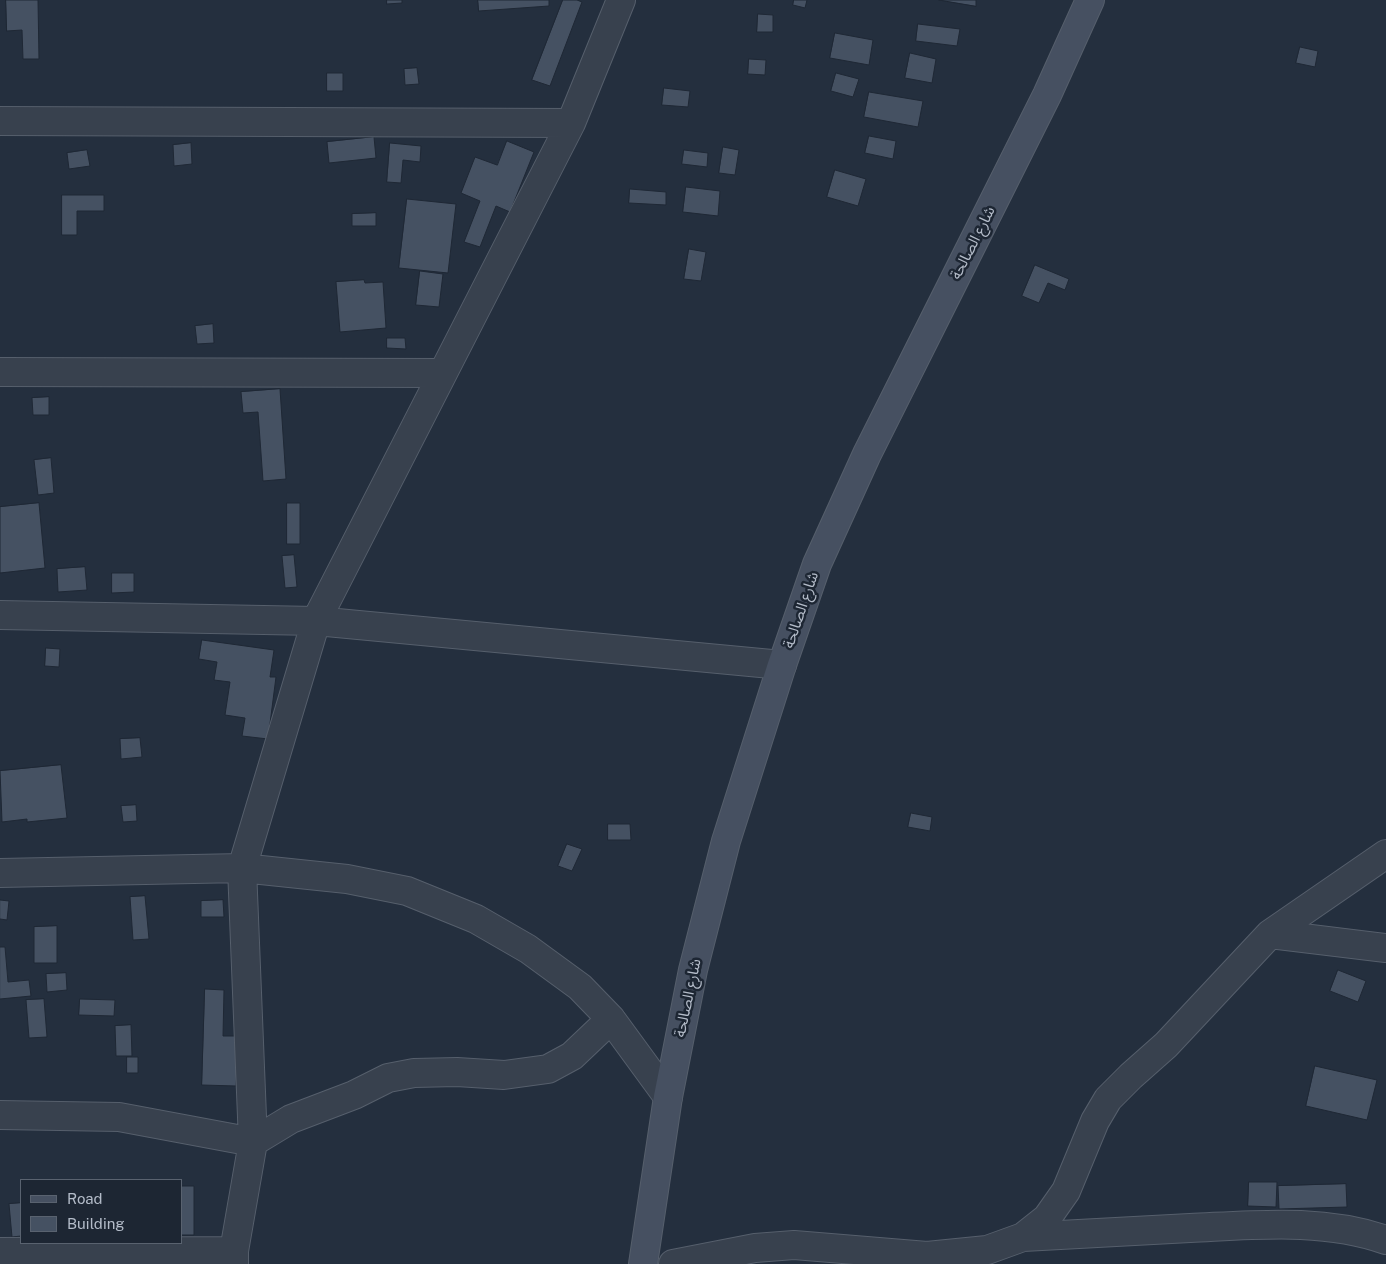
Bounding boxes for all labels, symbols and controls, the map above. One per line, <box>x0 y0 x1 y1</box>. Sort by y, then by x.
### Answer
street label: شارع الصالحة <box>947 203 999 283</box>
street label: شارع الصالحة <box>780 569 822 651</box>
street label: شارع الصالحة <box>671 957 705 1039</box>
legend <box>20 1179 182 1244</box>
text: Road <box>67 1190 103 1207</box>
text: Building <box>67 1215 125 1232</box>

